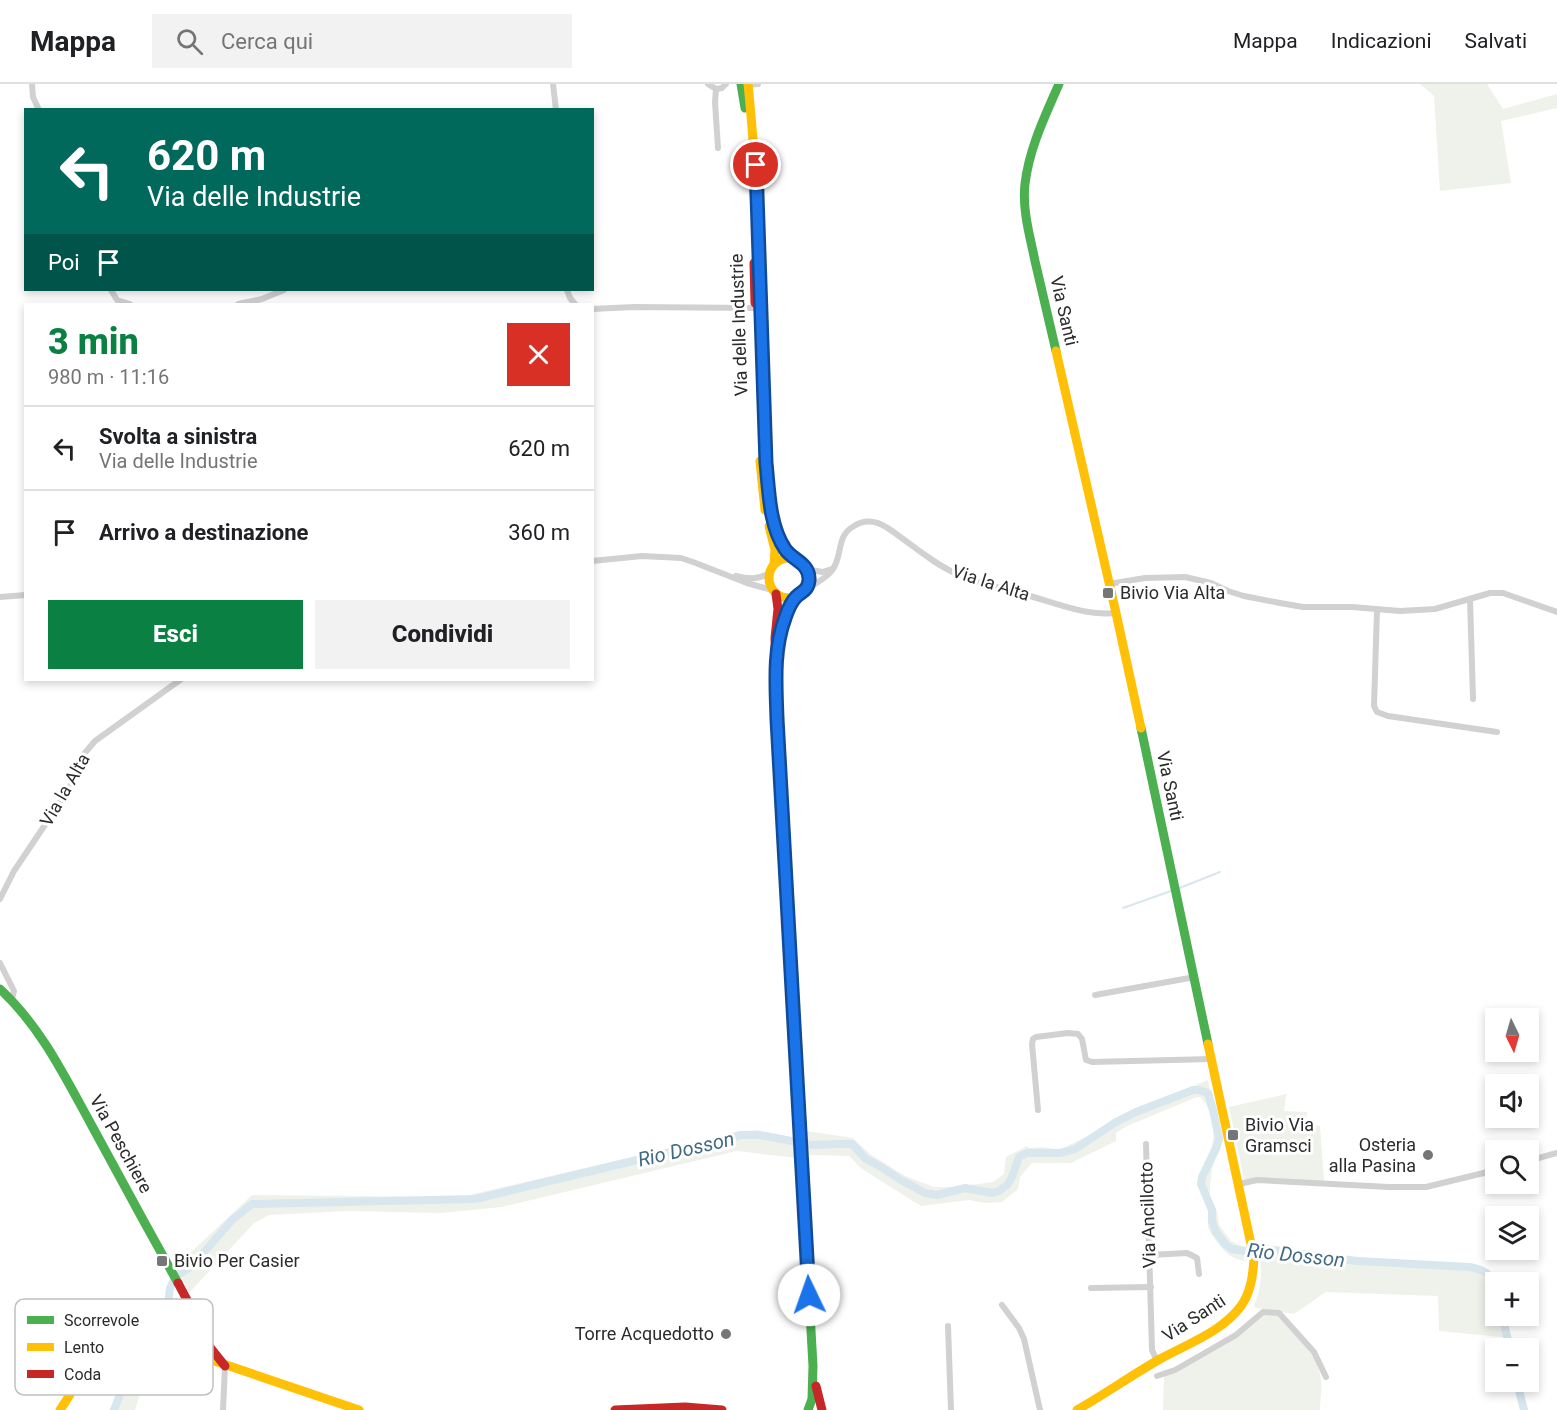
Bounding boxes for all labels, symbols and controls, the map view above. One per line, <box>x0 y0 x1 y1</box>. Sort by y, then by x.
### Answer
search box <box>152 14 572 68</box>
text: Mappa <box>30 25 116 58</box>
icon: search <box>173 25 206 58</box>
text: Cerca qui <box>221 29 313 54</box>
text: Mappa <box>1233 29 1298 53</box>
text: Indicazioni <box>1331 29 1432 53</box>
text: Salvati <box>1465 29 1527 53</box>
text: 620 m <box>147 131 266 180</box>
icon: left <box>48 132 126 210</box>
pin <box>730 139 781 190</box>
icon: arrive <box>739 148 772 181</box>
text: Via delle Industrie <box>147 181 361 213</box>
icon: arrive <box>92 246 125 279</box>
text: Poi <box>48 250 80 275</box>
street label: Via delle Industrie <box>726 253 751 397</box>
street label: Via Santi <box>1046 274 1083 348</box>
text: 3 min <box>48 321 139 363</box>
button: close <box>507 323 570 386</box>
text: 980 m · 11:16 <box>48 365 169 389</box>
text: Svolta a sinistra <box>99 424 257 449</box>
icon: left <box>48 432 81 465</box>
text: 620 m <box>508 436 570 461</box>
text: Via delle Industrie <box>99 449 258 473</box>
icon: arrive <box>48 516 81 549</box>
text: Arrivo a destinazione <box>99 520 308 545</box>
text: 360 m <box>508 520 570 545</box>
street label: Via la Alta <box>950 560 1033 605</box>
place label: Bivio Via Alta <box>1120 582 1225 603</box>
marker: Bivio Via Alta <box>1101 586 1115 600</box>
button: Esci <box>48 600 303 669</box>
button: Condividi <box>315 600 570 669</box>
street label: Via Santi <box>1153 749 1188 823</box>
street label: Via la Alta <box>35 750 94 830</box>
north arrow <box>1485 1008 1539 1062</box>
map controls <box>1485 1008 1539 1392</box>
button: sound <box>1485 1074 1539 1128</box>
street label: Via Peschiere <box>86 1091 157 1196</box>
place label: Bivio Via Gramsci <box>1245 1114 1314 1156</box>
water label: Rio Dosson <box>635 1126 737 1172</box>
marker: Bivio Via Gramsci <box>1226 1128 1240 1142</box>
place label: Osteria alla Pasina <box>1329 1134 1416 1176</box>
button: search <box>1485 1140 1539 1194</box>
marker: Osteria alla Pasina <box>1421 1148 1435 1162</box>
street label: Via Ancillotto <box>1135 1161 1160 1269</box>
button: layers <box>1485 1206 1539 1260</box>
water label: Rio Dosson <box>1246 1238 1346 1272</box>
place label: Bivio Per Casier <box>174 1250 300 1271</box>
marker: Bivio Per Casier <box>155 1254 169 1268</box>
position arrow <box>777 1263 841 1327</box>
button: + <box>1485 1272 1539 1326</box>
street label: Via Santi <box>1158 1289 1229 1346</box>
legend <box>15 1299 213 1395</box>
text: Scorrevole <box>64 1311 139 1330</box>
place label: Torre Acquedotto <box>575 1323 714 1344</box>
marker: Torre Acquedotto <box>719 1327 733 1341</box>
text: Lento <box>64 1338 104 1357</box>
button: − <box>1485 1338 1539 1392</box>
text: Coda <box>64 1365 101 1384</box>

